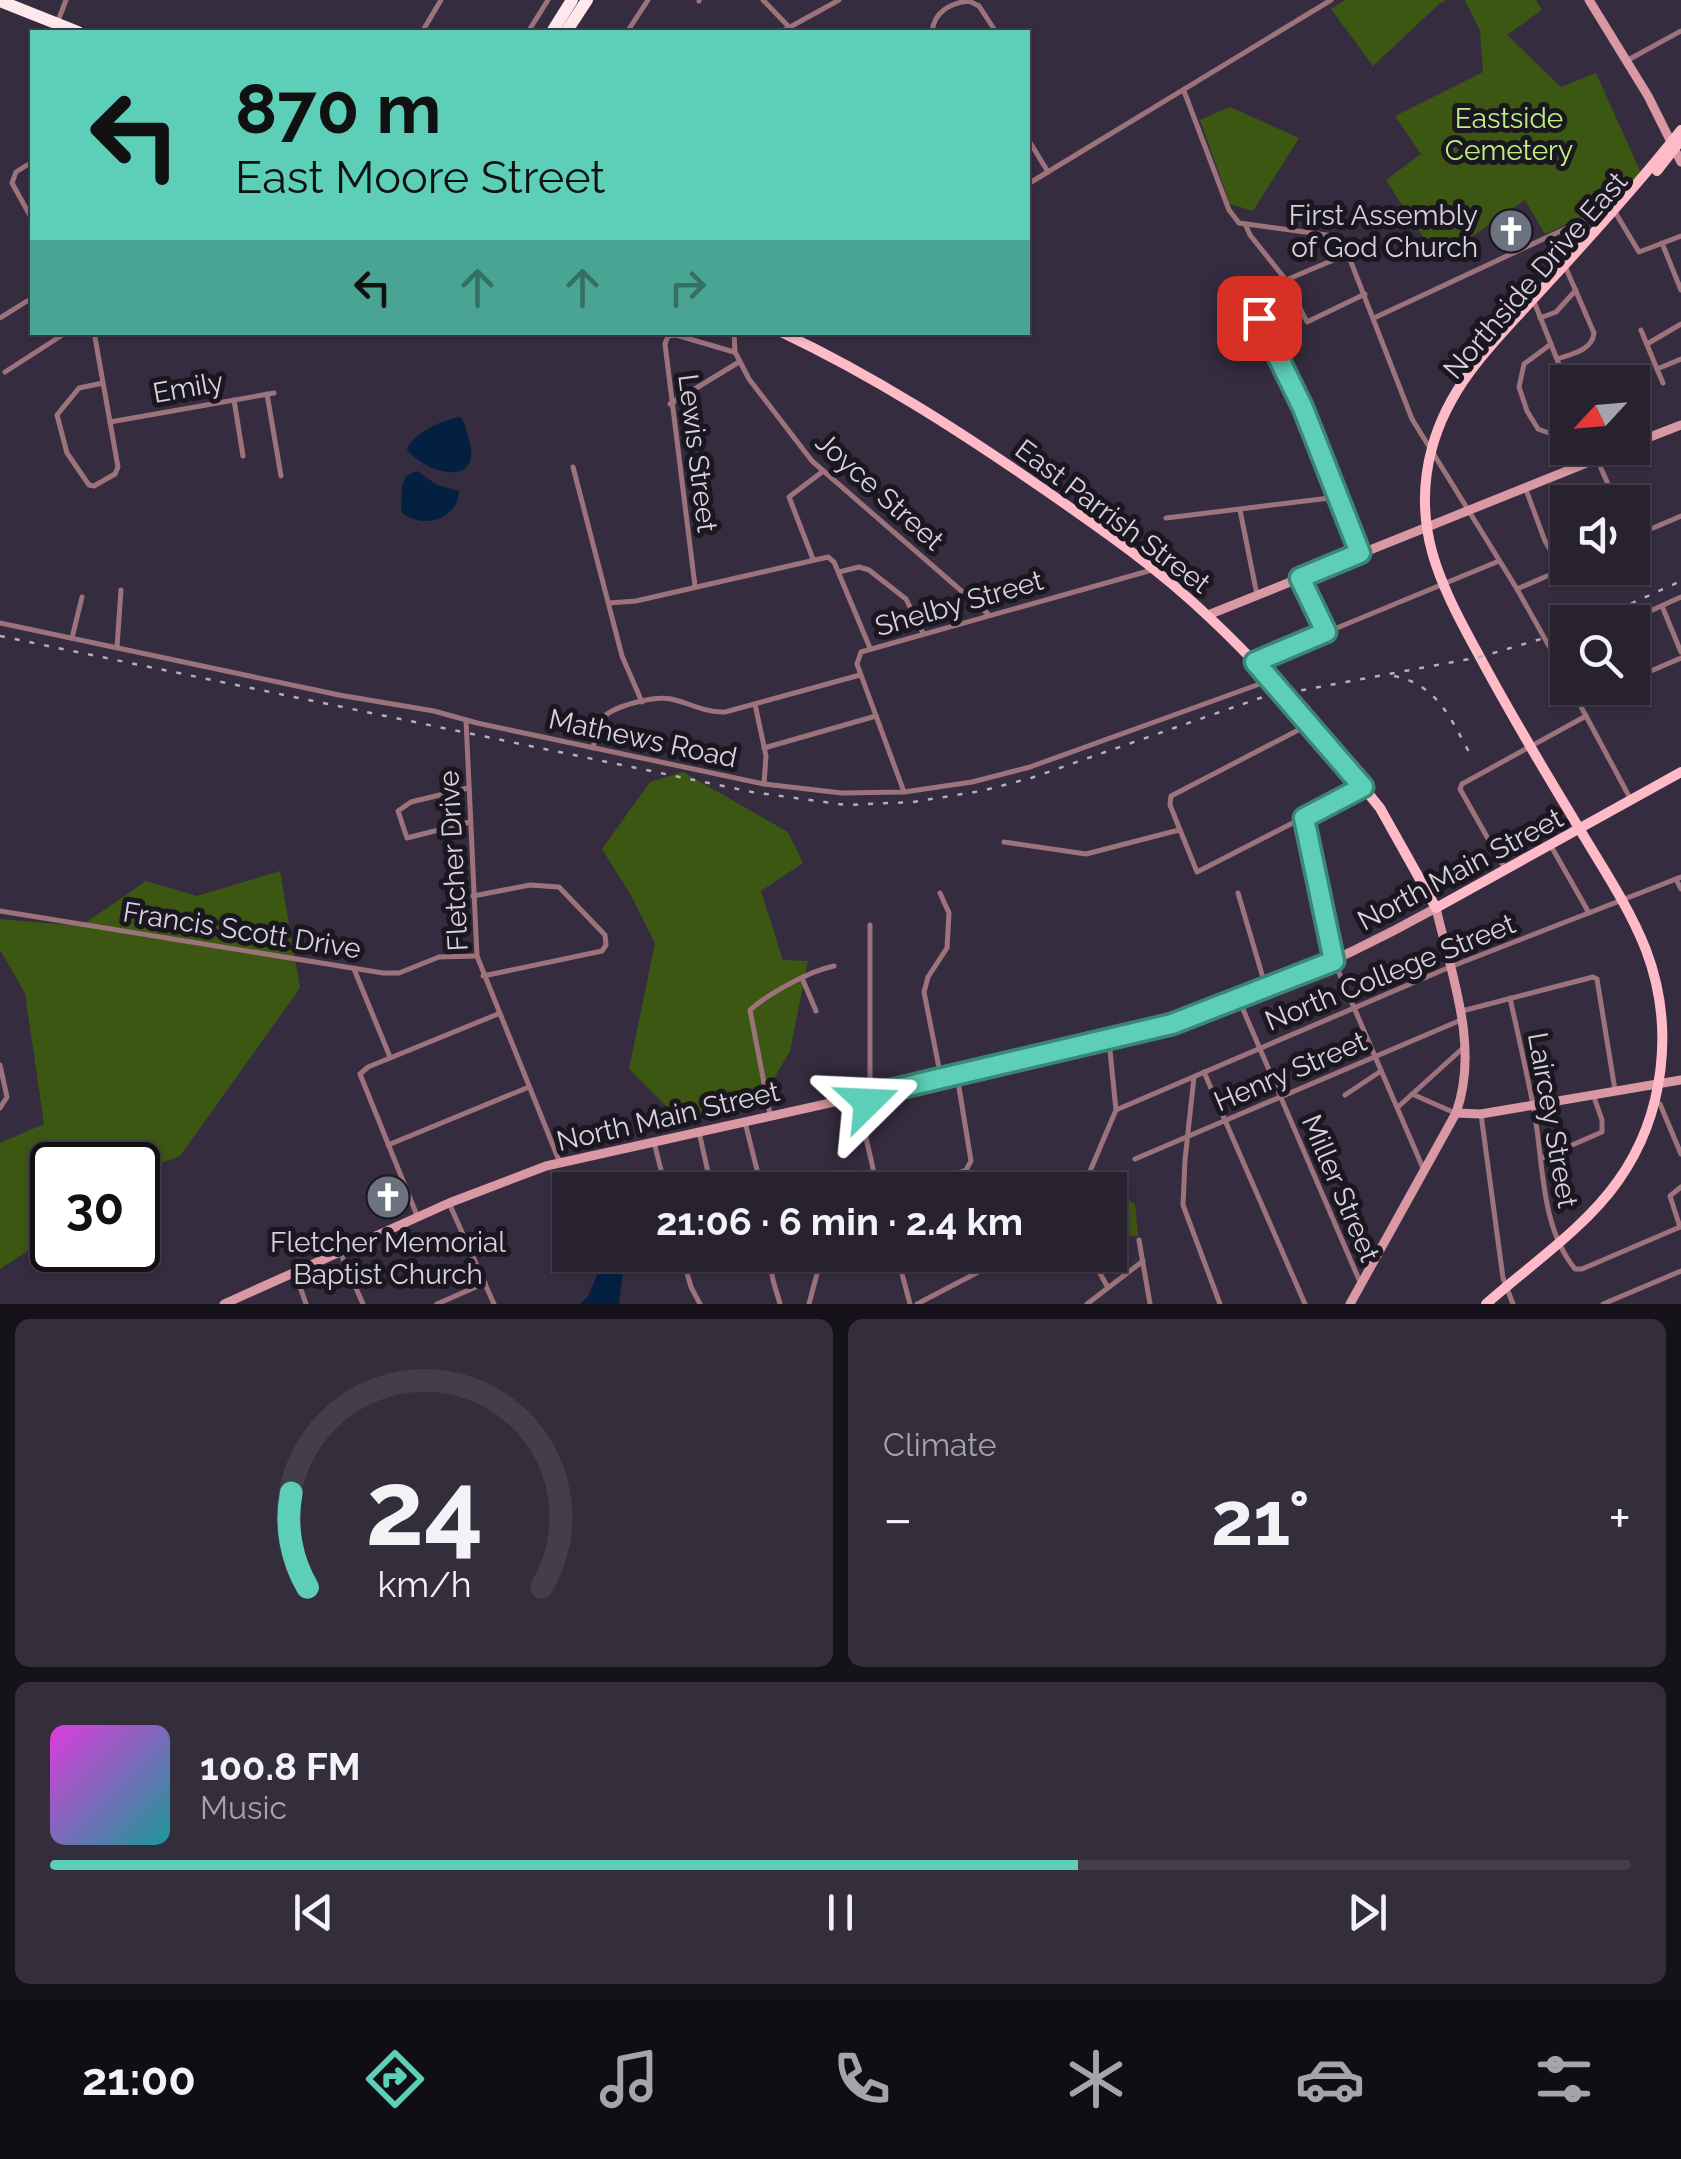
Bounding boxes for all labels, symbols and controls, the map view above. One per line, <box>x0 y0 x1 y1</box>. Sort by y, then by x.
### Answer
text: 870 m <box>235 67 442 149</box>
icon: left <box>70 70 200 200</box>
park label: Eastside Cemetery <box>1445 102 1573 167</box>
text: East Moore Street <box>235 151 605 204</box>
street label: Northside Drive East <box>1437 165 1635 386</box>
place label: First Assembly of God Church <box>1289 199 1478 264</box>
church icon: First Assembly of God Church <box>1488 208 1534 254</box>
icon: left <box>345 260 400 315</box>
icon: ahead <box>450 260 505 315</box>
icon: ahead <box>555 260 610 315</box>
icon: right <box>660 260 715 315</box>
pin <box>1217 276 1302 361</box>
icon: arrive <box>1232 291 1287 346</box>
street label: Emily <box>150 365 226 410</box>
north arrow <box>1550 365 1650 465</box>
map controls <box>1550 365 1650 705</box>
street label: Lewis Street <box>671 372 724 535</box>
street label: Joyce Street <box>809 425 951 558</box>
street label: East Parrish Street <box>1009 432 1217 601</box>
button: sound <box>1550 485 1650 585</box>
street label: Shelby Street <box>871 564 1048 643</box>
button: search <box>1550 605 1650 705</box>
street label: Mathews Road <box>546 702 740 775</box>
street label: Fletcher Drive <box>432 770 475 952</box>
street label: North Main Street <box>1352 801 1569 937</box>
street label: Francis Scott Drive <box>121 895 363 966</box>
street label: North College Street <box>1260 907 1521 1038</box>
street label: Henry Street <box>1209 1024 1372 1118</box>
street label: Laircey Street <box>1521 1030 1584 1211</box>
position arrow <box>816 1050 920 1154</box>
street label: North Main Street <box>554 1075 783 1158</box>
street label: Miller Street <box>1295 1110 1386 1267</box>
speed limit sign: 30 <box>30 1142 160 1272</box>
church icon: Fletcher Memorial Baptist Church <box>365 1174 411 1220</box>
text: 21:06 · 6 min · 2.4 km <box>656 1199 1023 1244</box>
place label: Fletcher Memorial Baptist Church <box>270 1226 506 1291</box>
text: Climate <box>883 1426 997 1463</box>
text: 24 <box>365 1447 483 1569</box>
text: 21° <box>1211 1474 1310 1563</box>
text: − <box>883 1486 913 1551</box>
text: + <box>1608 1486 1631 1551</box>
text: km/h <box>377 1563 471 1605</box>
text: 100.8 FM <box>200 1744 361 1789</box>
text: Music <box>200 1789 287 1826</box>
icon: previous <box>286 1885 341 1940</box>
icon: pause <box>813 1885 868 1940</box>
icon: next <box>1340 1885 1395 1940</box>
icon: directions <box>360 2044 430 2114</box>
icon: music <box>594 2044 664 2114</box>
icon: phone <box>827 2044 897 2114</box>
icon: climate <box>1061 2044 1131 2114</box>
icon: car <box>1295 2044 1365 2114</box>
icon: filters <box>1529 2044 1599 2114</box>
text: 21:00 <box>82 2053 196 2106</box>

